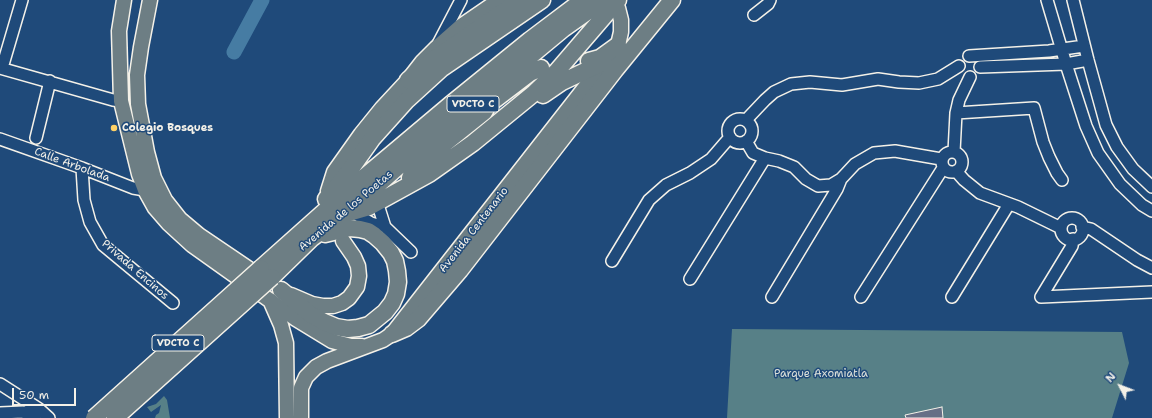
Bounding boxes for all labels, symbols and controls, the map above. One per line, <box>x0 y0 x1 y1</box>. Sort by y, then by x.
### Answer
road number: VDCTO C <box>447 96 499 112</box>
place label: Colegio Bosques <box>122 121 213 135</box>
marker: Colegio Bosques <box>109 123 119 133</box>
street label: Calle Arbolada <box>32 145 112 185</box>
street label: Avenida de los Poetas <box>297 168 395 254</box>
street label: Avenida Centenario <box>437 185 511 275</box>
street label: Privada Encinos <box>99 237 171 303</box>
road number: VDCTO C <box>152 335 204 351</box>
north arrow <box>1100 366 1140 406</box>
park label: Parque Axomiatla <box>774 367 868 381</box>
text: N <box>1102 369 1119 386</box>
scale bar <box>14 380 78 406</box>
text: 50 m <box>19 387 49 403</box>

